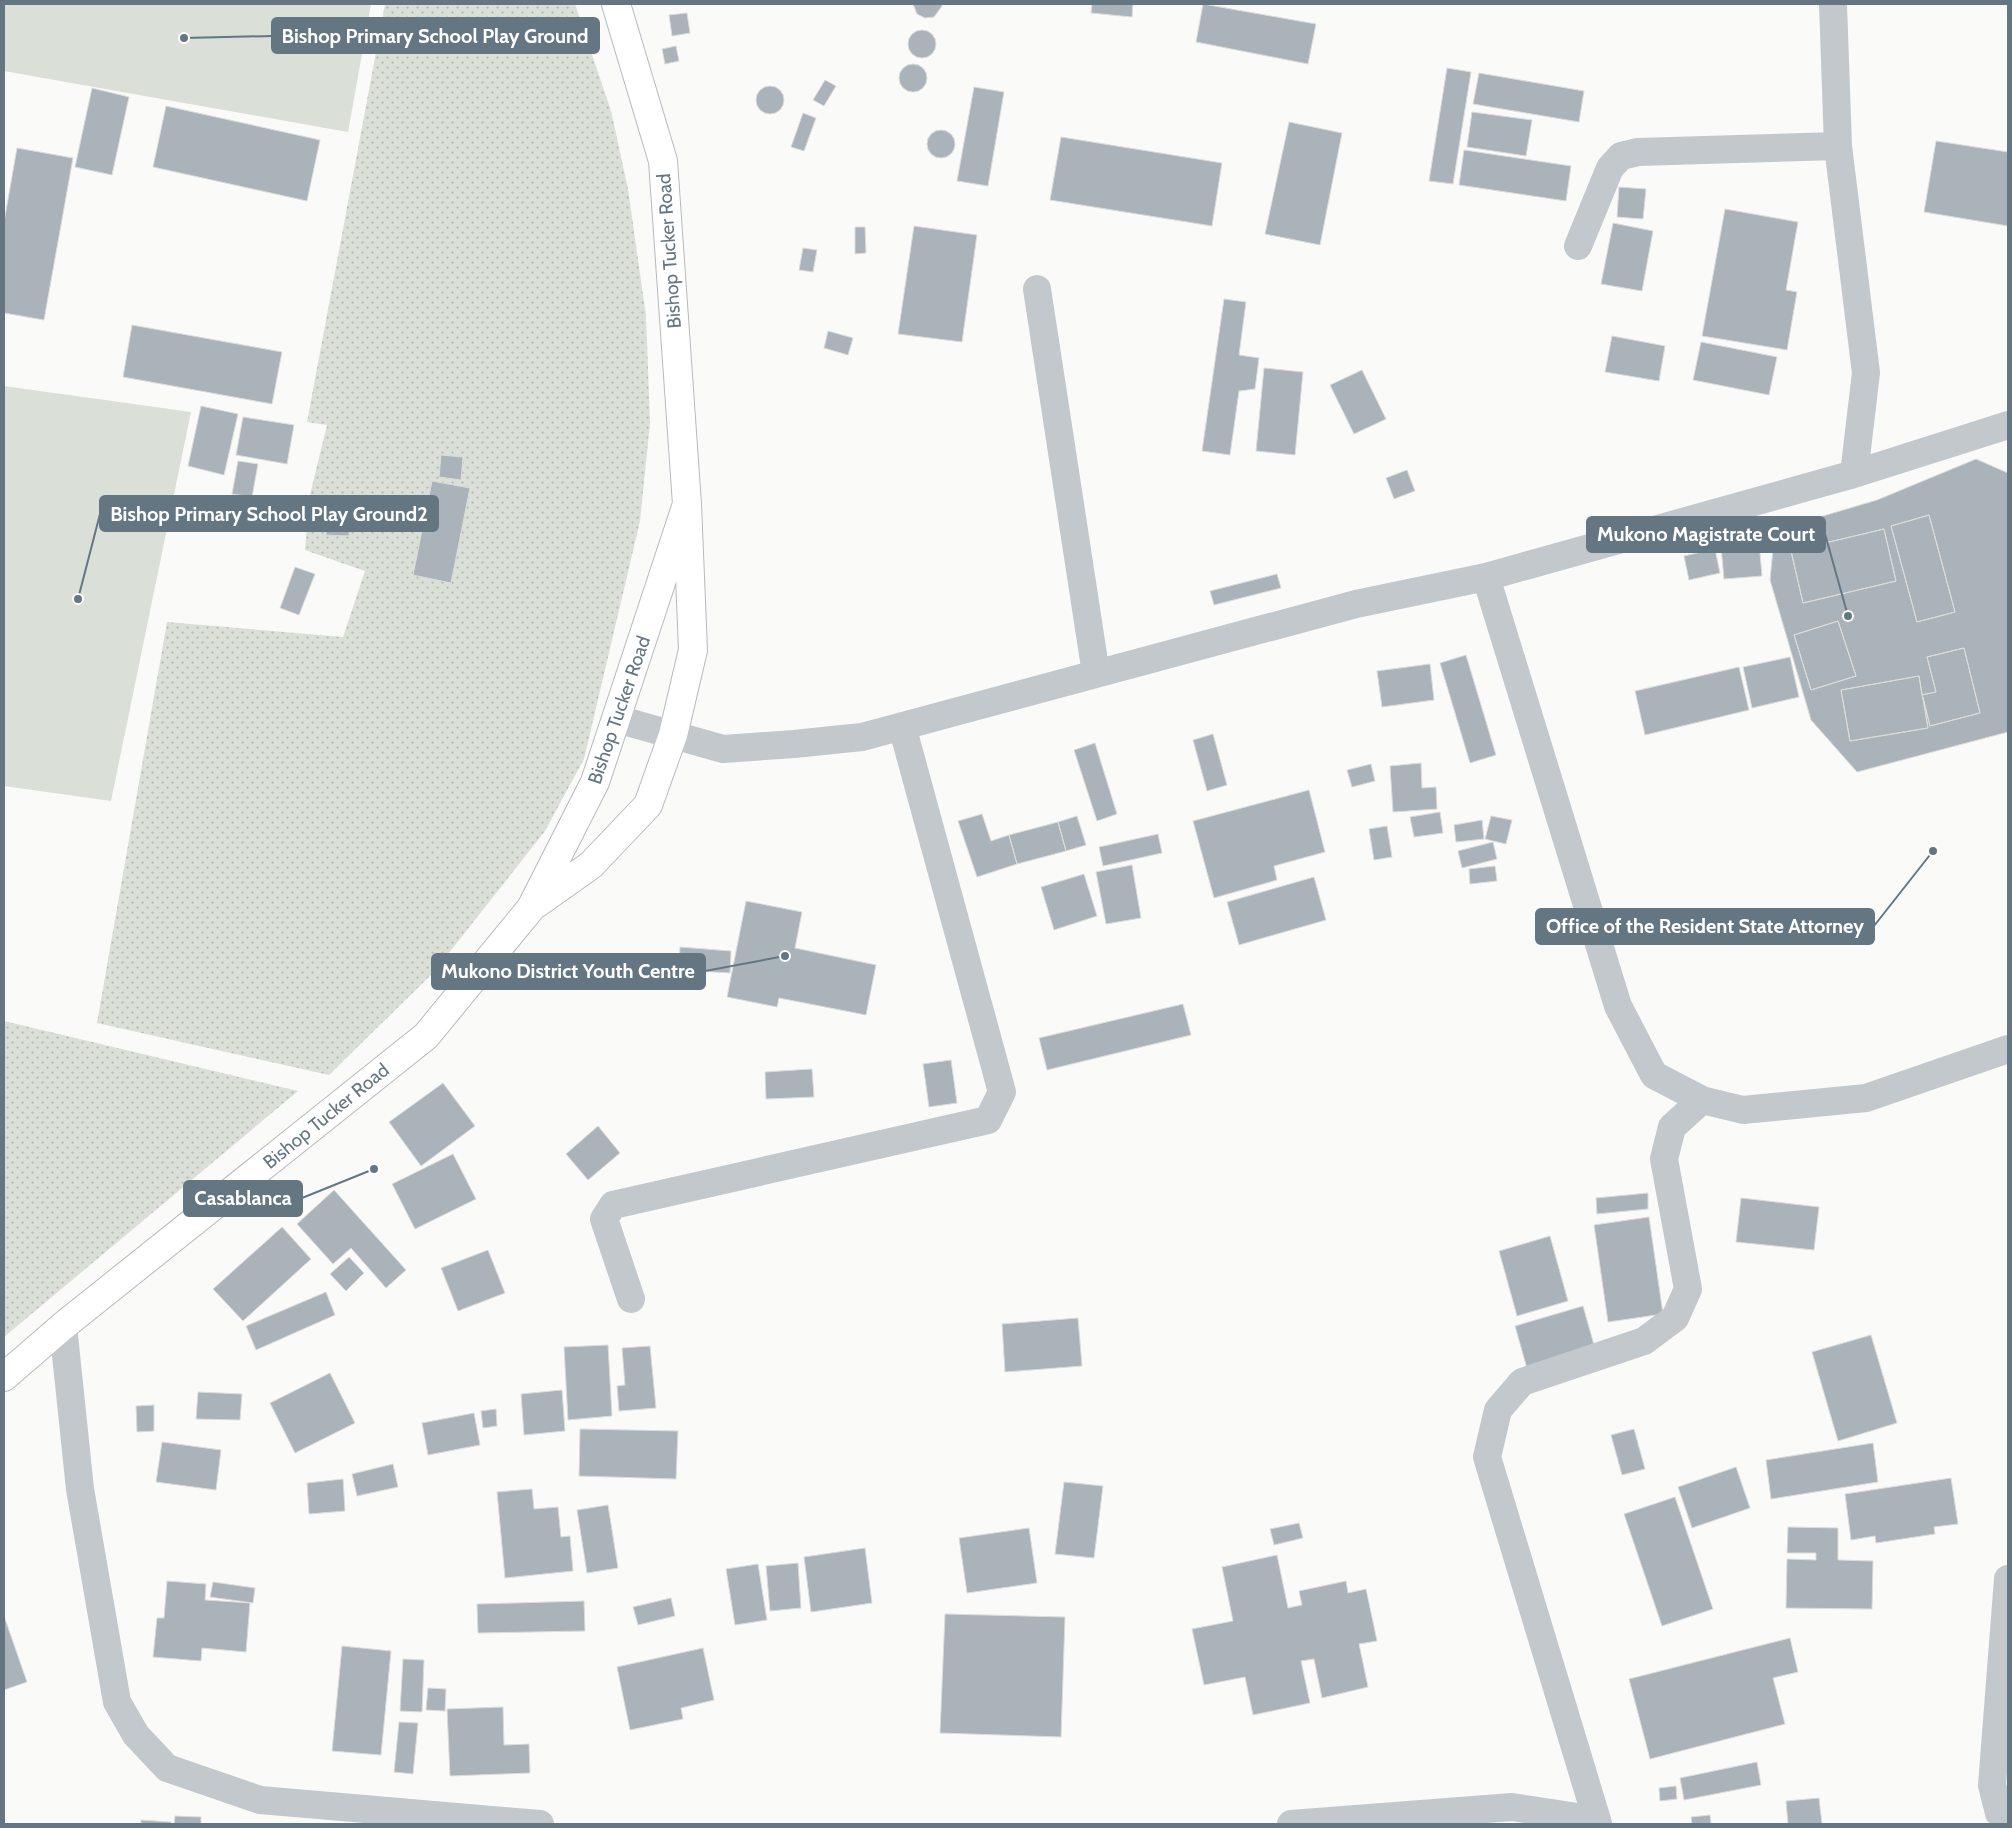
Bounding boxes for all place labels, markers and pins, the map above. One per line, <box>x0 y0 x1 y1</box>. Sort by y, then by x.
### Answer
callout: Bishop Primary School Play Ground <box>272 18 599 53</box>
callout: Bishop Primary School Play Ground2 <box>100 496 438 531</box>
callout: Mukono Magistrate Court <box>1587 517 1825 552</box>
callout: Office of the Resident State Attorney <box>1536 909 1874 944</box>
callout: Mukono District Youth Centre <box>432 954 705 989</box>
callout: Casablanca <box>184 1181 302 1216</box>

